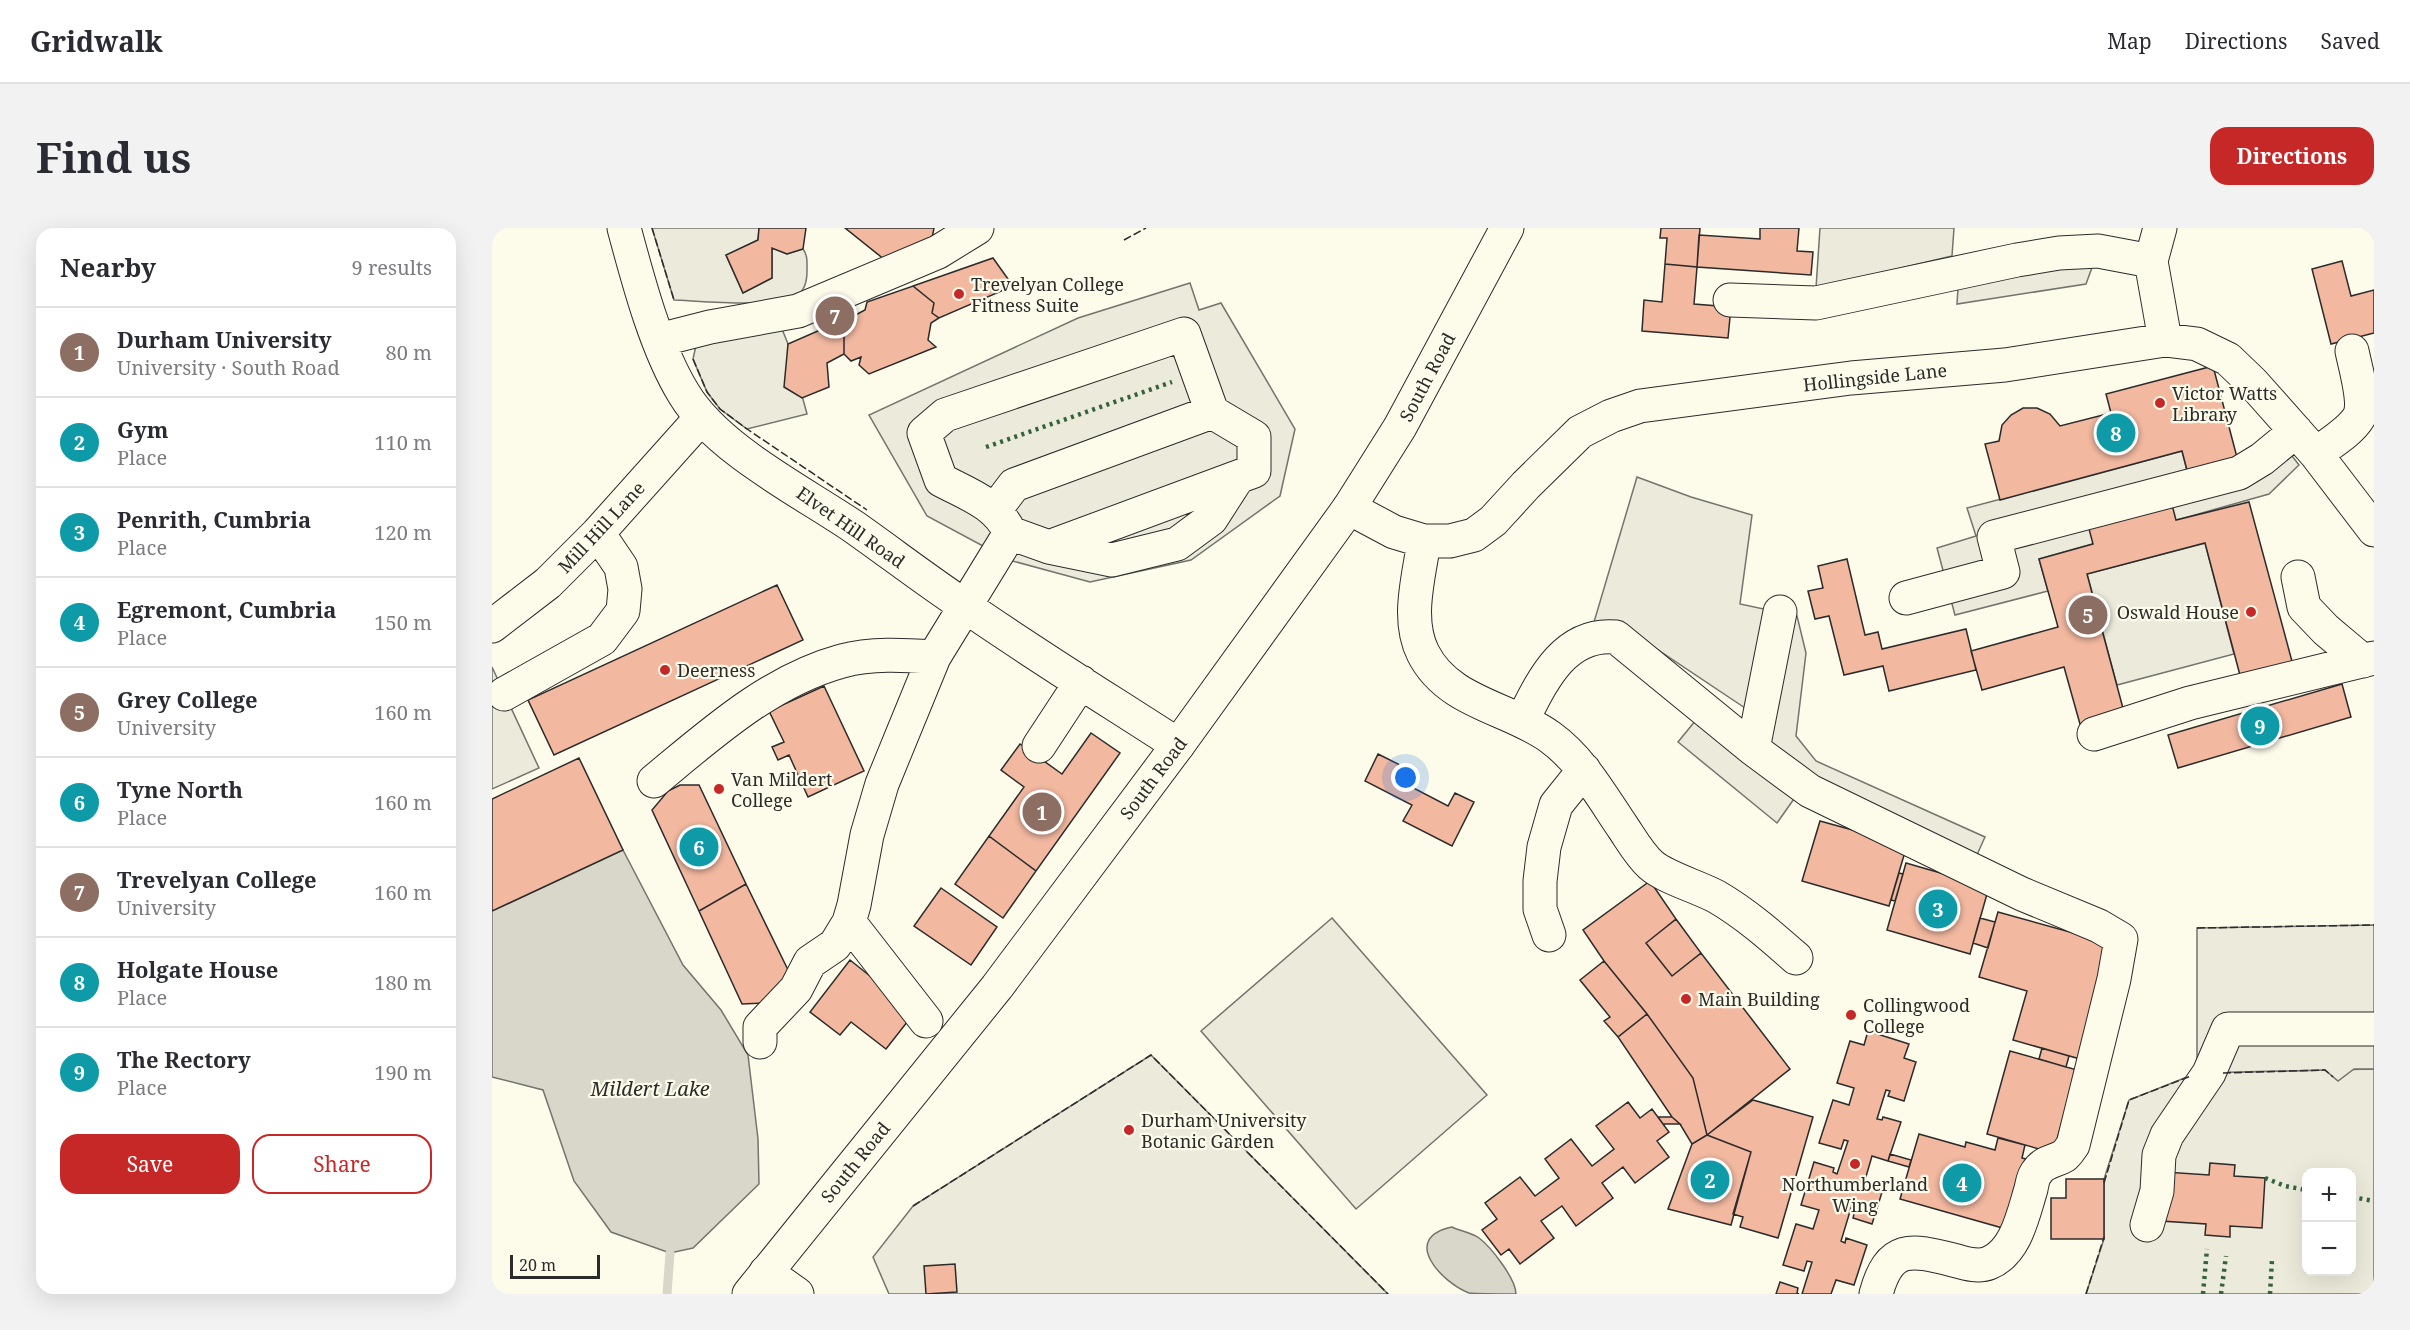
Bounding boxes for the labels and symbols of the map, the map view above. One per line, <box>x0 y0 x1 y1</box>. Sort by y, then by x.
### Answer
place label: Trevelyan College Fitness Suite <box>971 272 1124 317</box>
marker: Trevelyan College Fitness Suite <box>952 287 966 301</box>
pin: 7 <box>816 294 854 338</box>
street label: South Road <box>1394 328 1460 426</box>
street label: Hollingside Lane <box>1802 358 1948 396</box>
place label: Victor Watts Library <box>2172 381 2277 426</box>
marker: Victor Watts Library <box>2153 396 2167 410</box>
pin: 8 <box>2096 410 2136 456</box>
street label: Mill Hill Lane <box>552 476 650 578</box>
street label: Elvet Hill Road <box>792 481 910 573</box>
pin: 5 <box>2068 592 2108 638</box>
place label: Oswald House <box>2117 600 2239 624</box>
marker: Oswald House <box>2244 605 2258 619</box>
place label: Deerness <box>677 658 755 682</box>
marker: Deerness <box>658 663 672 677</box>
pin: 9 <box>2240 704 2280 748</box>
street label: South Road <box>1114 732 1192 824</box>
your location <box>1391 763 1420 792</box>
place label: Van Mildert College <box>731 767 832 812</box>
marker: Van Mildert College <box>712 782 726 796</box>
pin: 1 <box>1022 790 1062 834</box>
pin: 6 <box>680 824 718 870</box>
pin: 3 <box>1918 886 1958 932</box>
place label: Main Building <box>1698 987 1820 1011</box>
marker: Main Building <box>1679 992 1693 1006</box>
place label: Collingwood College <box>1863 993 1970 1038</box>
marker: Collingwood College <box>1844 1008 1858 1022</box>
water label: Mildert Lake <box>589 1075 710 1102</box>
place label: Durham University Botanic Garden <box>1141 1108 1307 1153</box>
street label: South Road <box>815 1117 895 1207</box>
marker: Durham University Botanic Garden <box>1122 1123 1136 1137</box>
marker: Northumberland Wing <box>1848 1157 1862 1171</box>
pin: 2 <box>1690 1158 1730 1202</box>
pin: 4 <box>1942 1160 1982 1206</box>
place label: Northumberland Wing <box>1782 1172 1928 1217</box>
scale bar <box>510 1252 600 1280</box>

